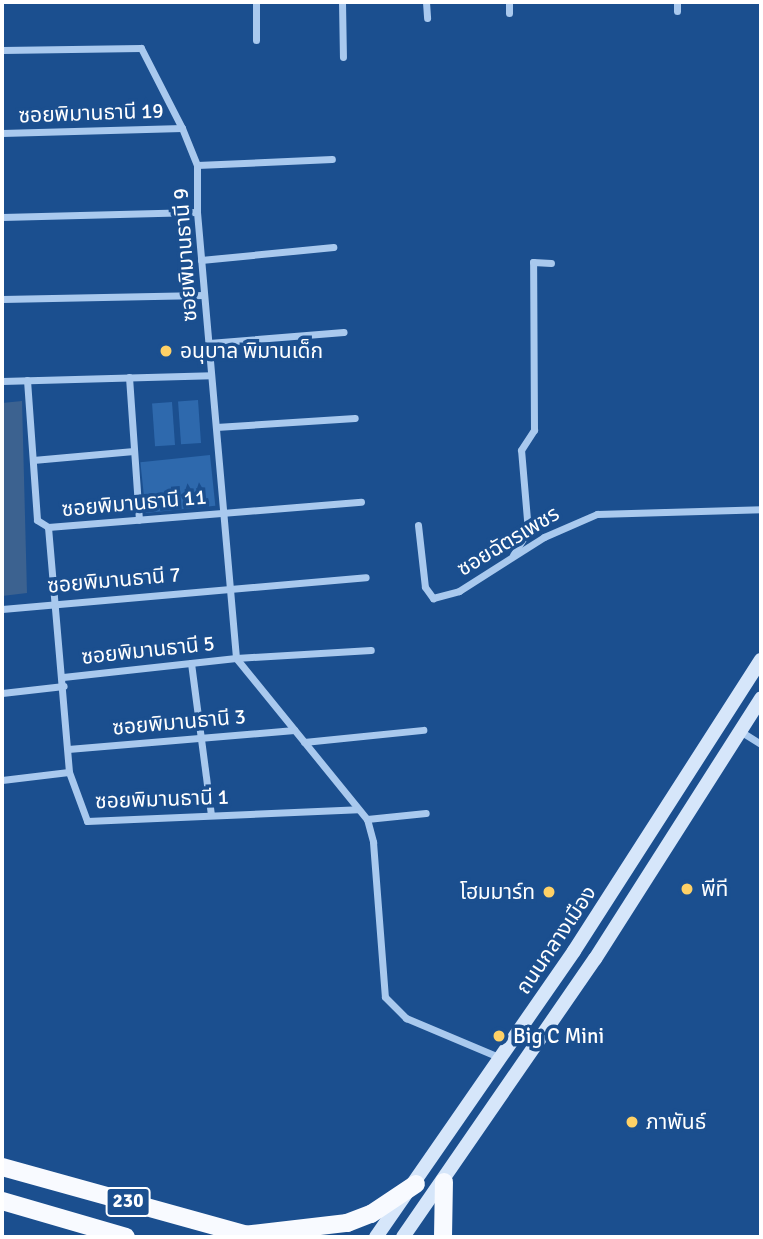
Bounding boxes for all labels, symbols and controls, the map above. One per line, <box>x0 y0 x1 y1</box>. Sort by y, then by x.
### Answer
street label: ซอยพิมานธานี 19 <box>18 98 164 128</box>
street label: ซอยพิมานธานี 9 <box>168 187 202 323</box>
place label: อนุบาล พิมานเด็ก <box>180 338 323 364</box>
marker: อนุบาล พิมานเด็ก <box>158 343 174 359</box>
street label: ซอยพิมานธานี 11 <box>61 484 207 522</box>
street label: ซอยฉัตรเพชร <box>452 501 564 581</box>
street label: ซอยพิมานธานี 7 <box>46 562 182 598</box>
street label: ซอยพิมานธานี 5 <box>80 630 216 670</box>
street label: ซอยพิมานธานี 3 <box>111 704 247 740</box>
street label: ซอยพิมานธานี 1 <box>95 784 229 814</box>
place label: พีที <box>701 876 728 902</box>
place label: โฮมมาร์ท <box>460 879 535 905</box>
street label: ถนนกลางเมือง <box>511 881 601 999</box>
marker: พีที <box>679 881 695 897</box>
marker: โฮมมาร์ท <box>541 884 557 900</box>
place label: Big C Mini <box>513 1023 604 1049</box>
marker: Big C Mini <box>491 1028 507 1044</box>
place label: ภาพันธ์ <box>646 1109 706 1135</box>
marker: ภาพันธ์ <box>624 1114 640 1130</box>
road number: 230 <box>105 1186 151 1218</box>

